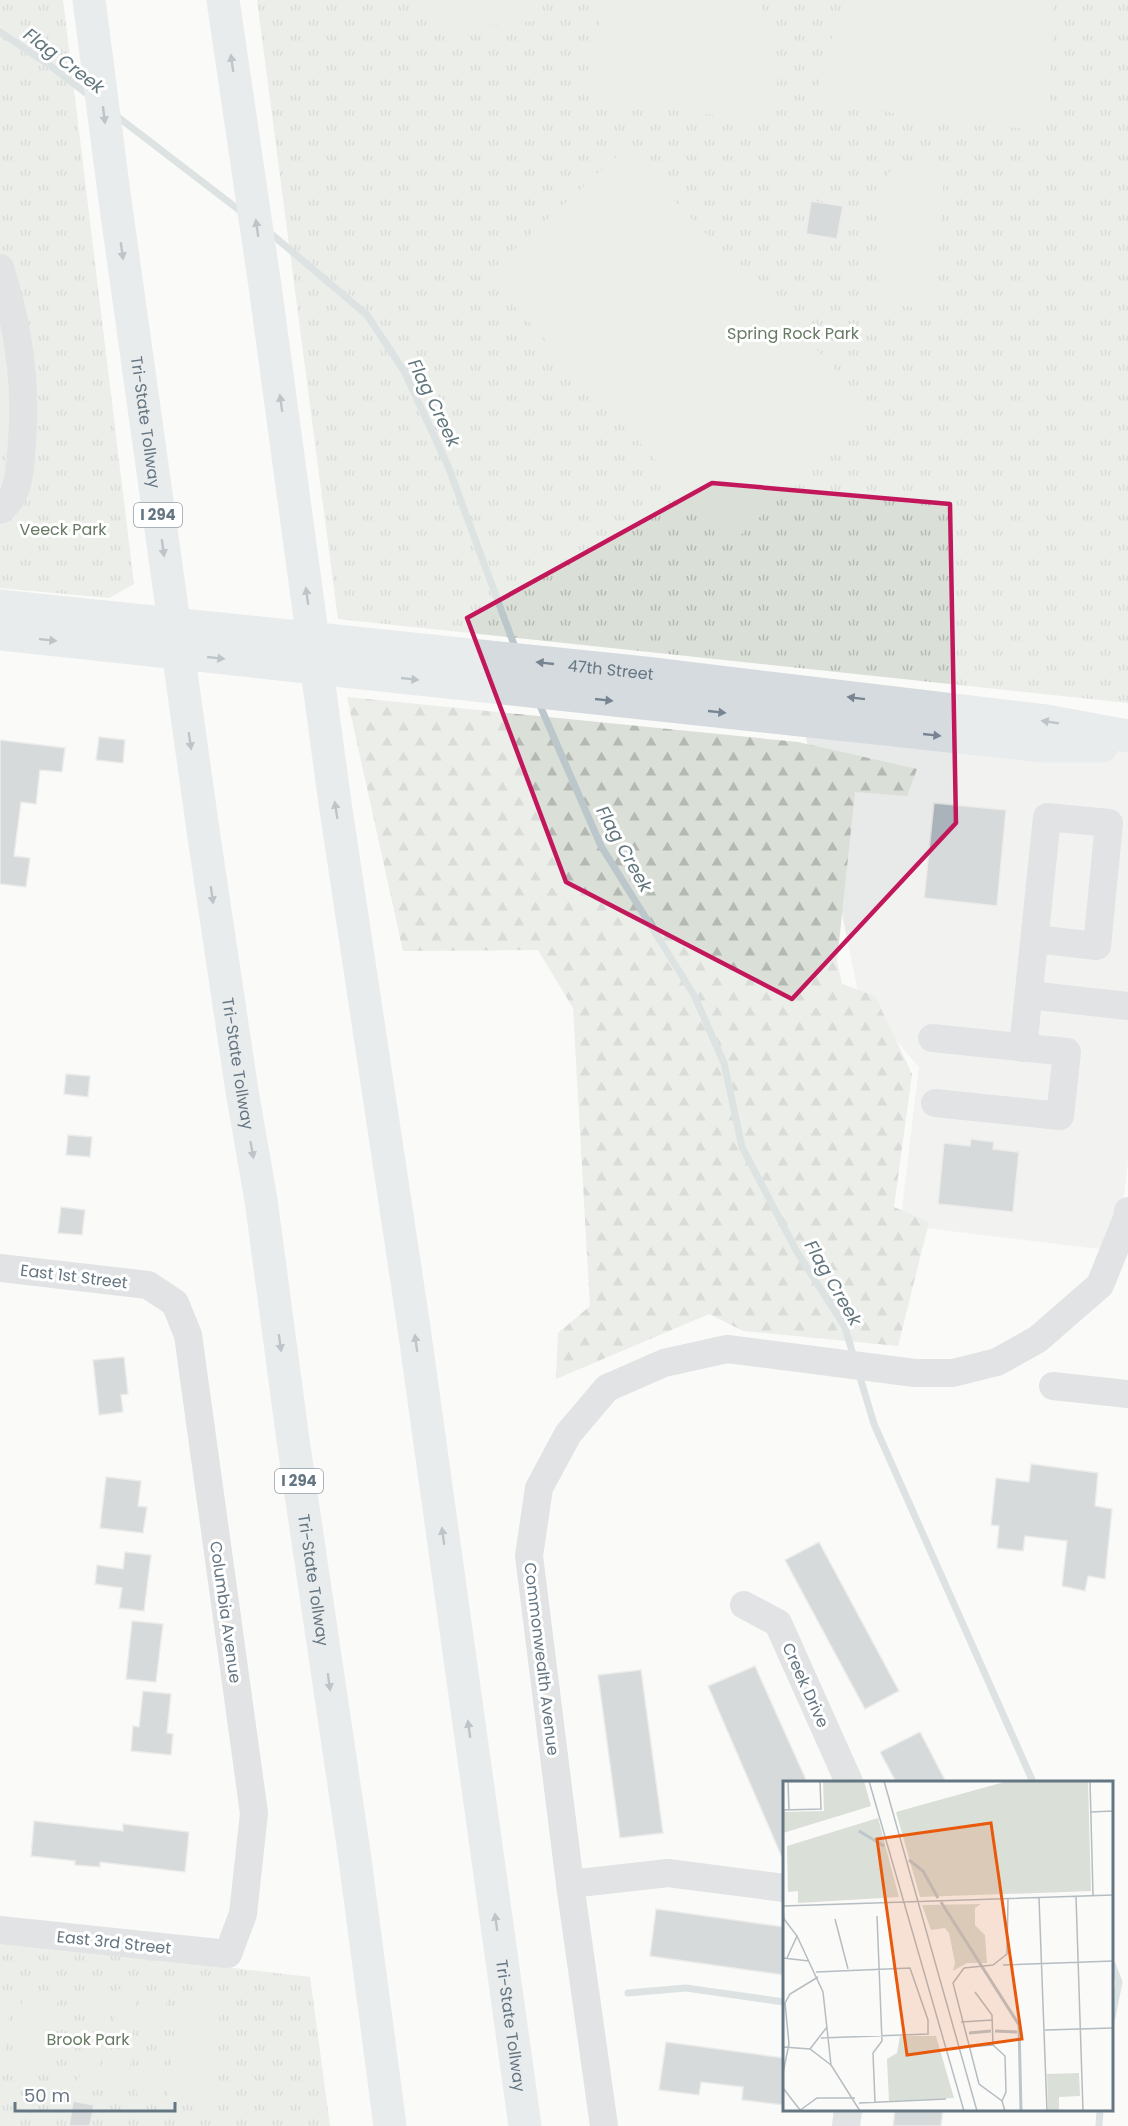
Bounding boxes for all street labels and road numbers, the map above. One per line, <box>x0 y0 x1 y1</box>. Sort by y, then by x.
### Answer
street label: Tri-State Tollway <box>125 355 166 490</box>
road number: I 294 <box>134 503 182 527</box>
street label: 47th Street <box>567 654 655 686</box>
street label: Tri-State Tollway <box>216 996 260 1131</box>
street label: East 1st Street <box>19 1259 129 1295</box>
road number: I 294 <box>275 1469 323 1493</box>
street label: Tri-State Tollway <box>292 1512 334 1648</box>
street label: Columbia Avenue <box>204 1540 247 1685</box>
street label: Commonwealth Avenue <box>518 1561 565 1757</box>
street label: Creek Drive <box>777 1639 835 1731</box>
street label: East 3rd Street <box>56 1925 172 1960</box>
street label: Tri-State Tollway <box>490 1958 531 2093</box>

